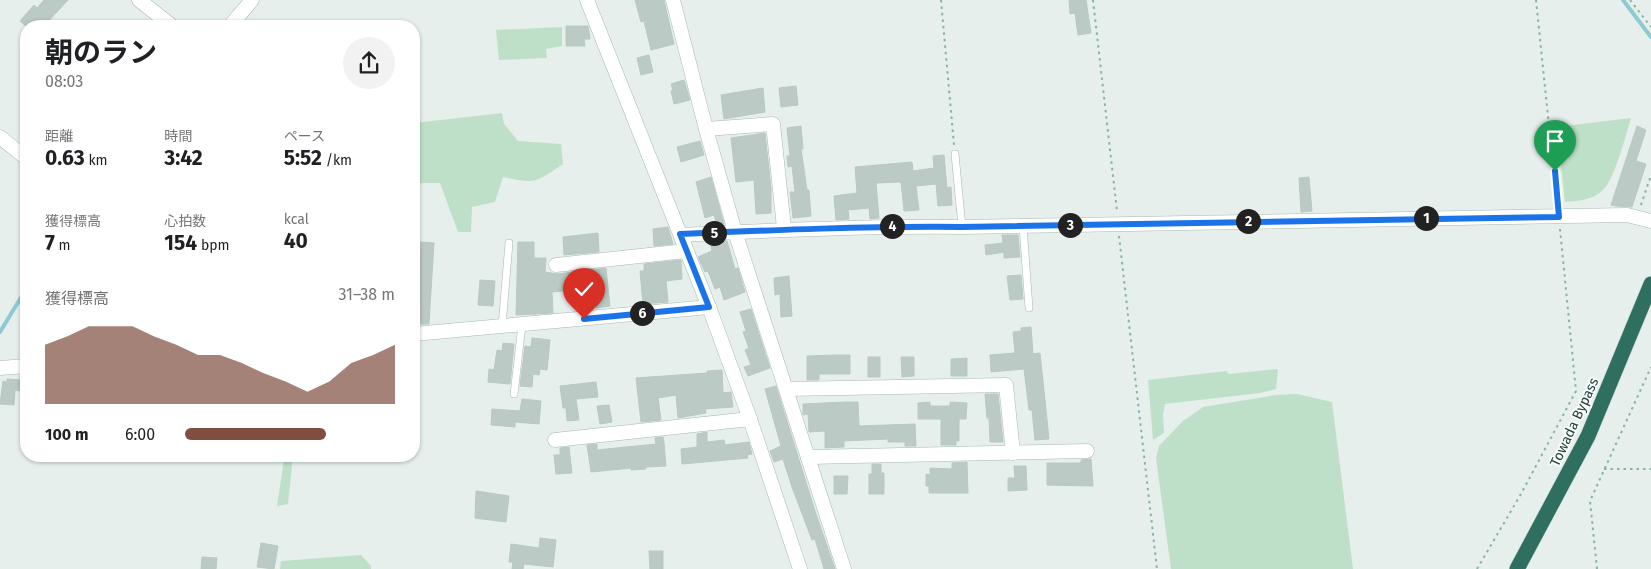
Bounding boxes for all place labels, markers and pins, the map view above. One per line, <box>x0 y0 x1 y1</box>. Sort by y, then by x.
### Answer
pin <box>1534 120 1576 171</box>
pin: 1 <box>1414 206 1438 230</box>
pin: 2 <box>1236 208 1260 234</box>
pin: 3 <box>1058 212 1082 238</box>
pin: 4 <box>880 214 904 238</box>
pin: 5 <box>702 220 726 246</box>
pin <box>563 268 605 319</box>
pin: 6 <box>630 300 654 326</box>

